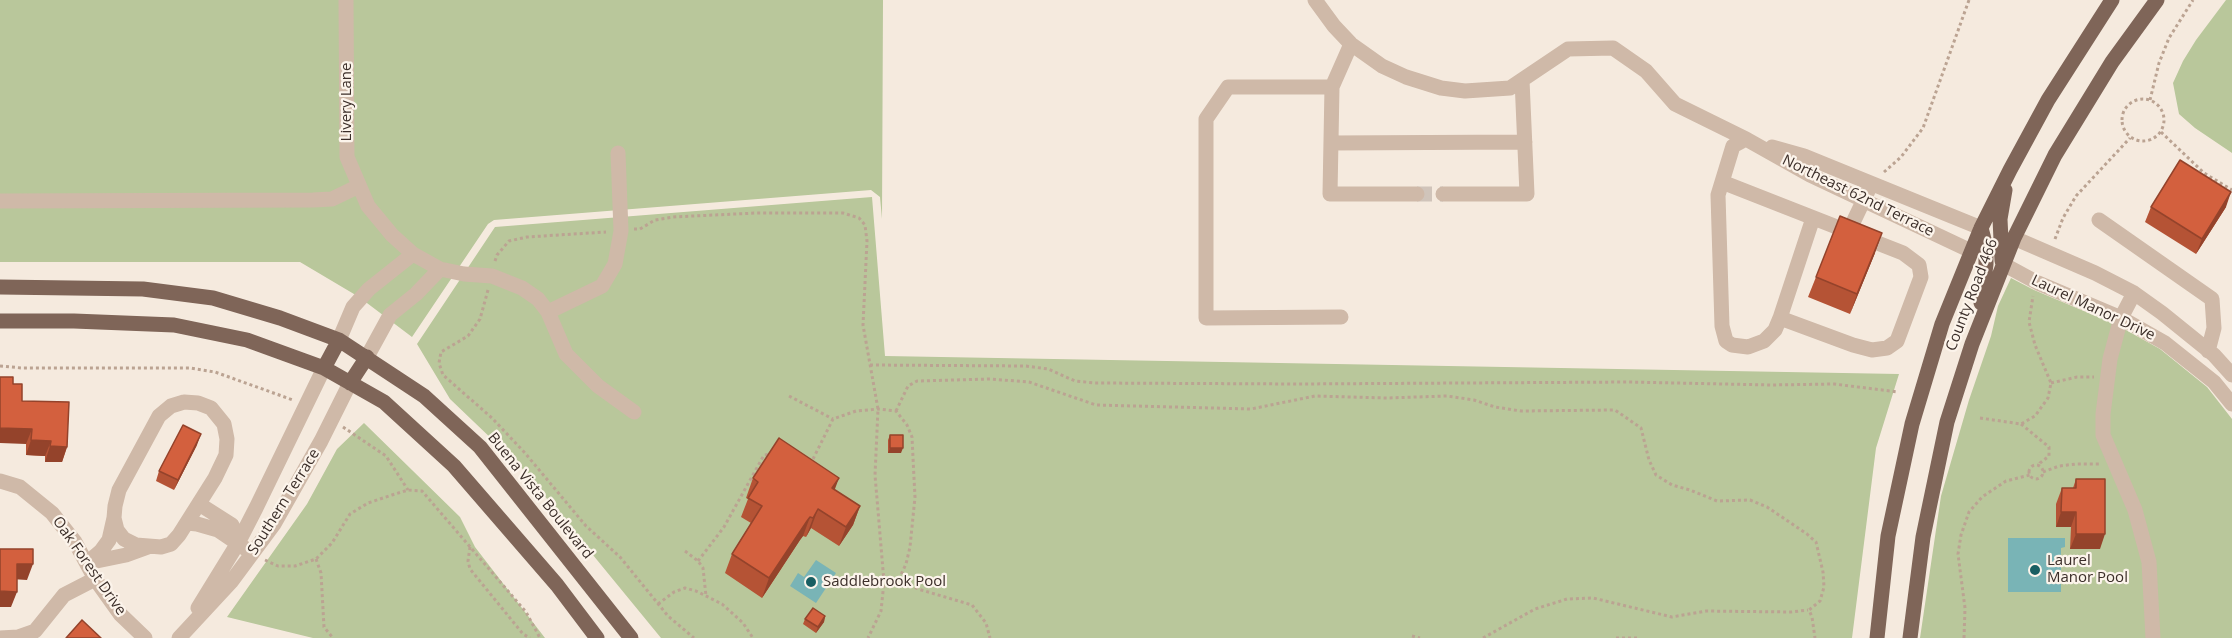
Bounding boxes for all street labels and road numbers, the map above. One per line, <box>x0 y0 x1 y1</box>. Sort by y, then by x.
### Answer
street label: Livery Lane <box>338 63 356 141</box>
street label: Northeast 62nd Terrace <box>1779 151 1937 241</box>
street label: County Road 466 <box>1942 236 2002 354</box>
street label: Laurel Manor Drive <box>2028 271 2158 345</box>
street label: Buena Vista Boulevard <box>483 429 597 563</box>
street label: Southern Terrace <box>244 446 324 558</box>
street label: Oak Forest Drive <box>48 513 130 619</box>

